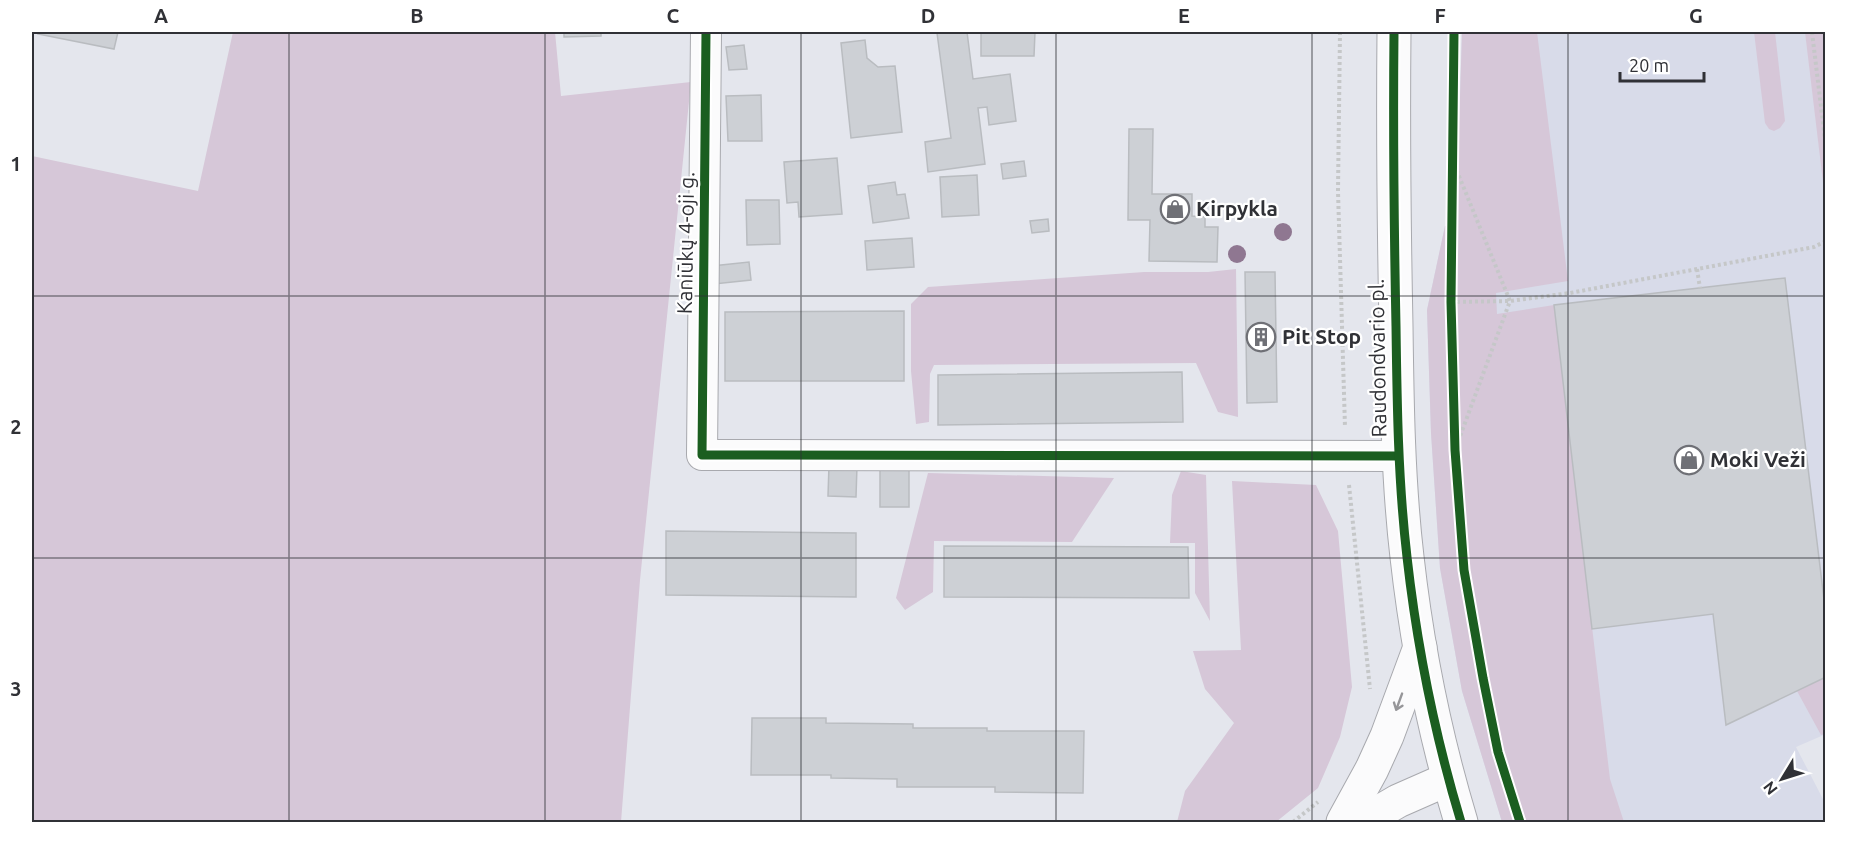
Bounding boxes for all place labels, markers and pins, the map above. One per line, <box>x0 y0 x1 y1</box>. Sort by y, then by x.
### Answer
shop icon: Kirpykla <box>1159 193 1191 225</box>
place label: Kirpykla <box>1196 196 1278 220</box>
building icon: Pit Stop <box>1245 321 1277 353</box>
place label: Pit Stop <box>1282 324 1361 348</box>
shop icon: Moki Veži <box>1673 444 1705 476</box>
place label: Moki Veži <box>1710 447 1806 471</box>

